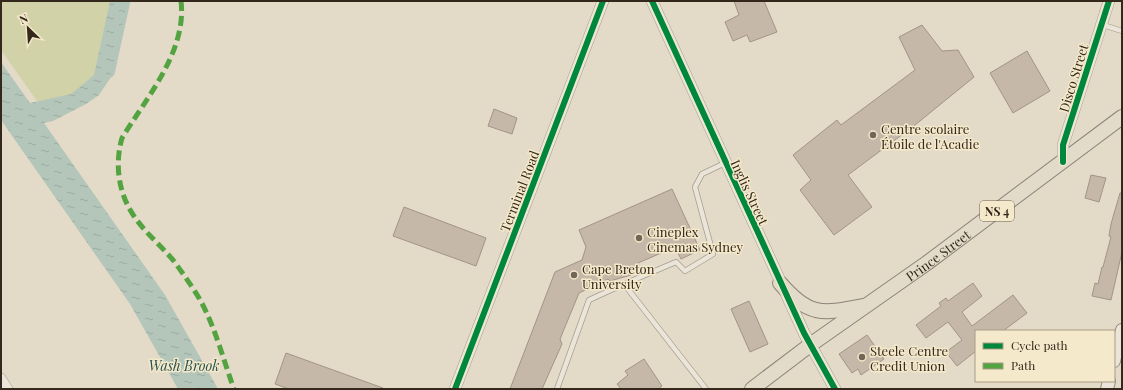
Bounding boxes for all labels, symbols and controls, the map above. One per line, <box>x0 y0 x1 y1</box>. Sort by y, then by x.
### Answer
north arrow <box>8 8 48 48</box>
text: N <box>17 10 30 27</box>
street label: Disco Street <box>1055 41 1092 114</box>
place label: Centre scolaire Étoile de l'Acadie <box>881 120 980 152</box>
marker: Centre scolaire Étoile de l'Acadie <box>868 130 878 140</box>
street label: Terminal Road <box>496 147 543 234</box>
street label: Inglis Street <box>727 157 773 228</box>
road number: NS 4 <box>980 201 1014 221</box>
place label: Cineplex Cinemas Sydney <box>647 223 743 255</box>
street label: Prince Street <box>902 225 974 284</box>
marker: Cineplex Cinemas Sydney <box>634 233 644 243</box>
place label: Cape Breton University <box>582 260 655 292</box>
marker: Cape Breton University <box>569 270 579 280</box>
legend <box>975 330 1115 382</box>
text: Cycle path <box>1011 337 1068 353</box>
place label: Steele Centre Credit Union <box>870 342 949 374</box>
marker: Steele Centre Credit Union <box>857 352 867 362</box>
water label: Wash Brook <box>148 356 220 375</box>
text: Path <box>1011 357 1035 373</box>

